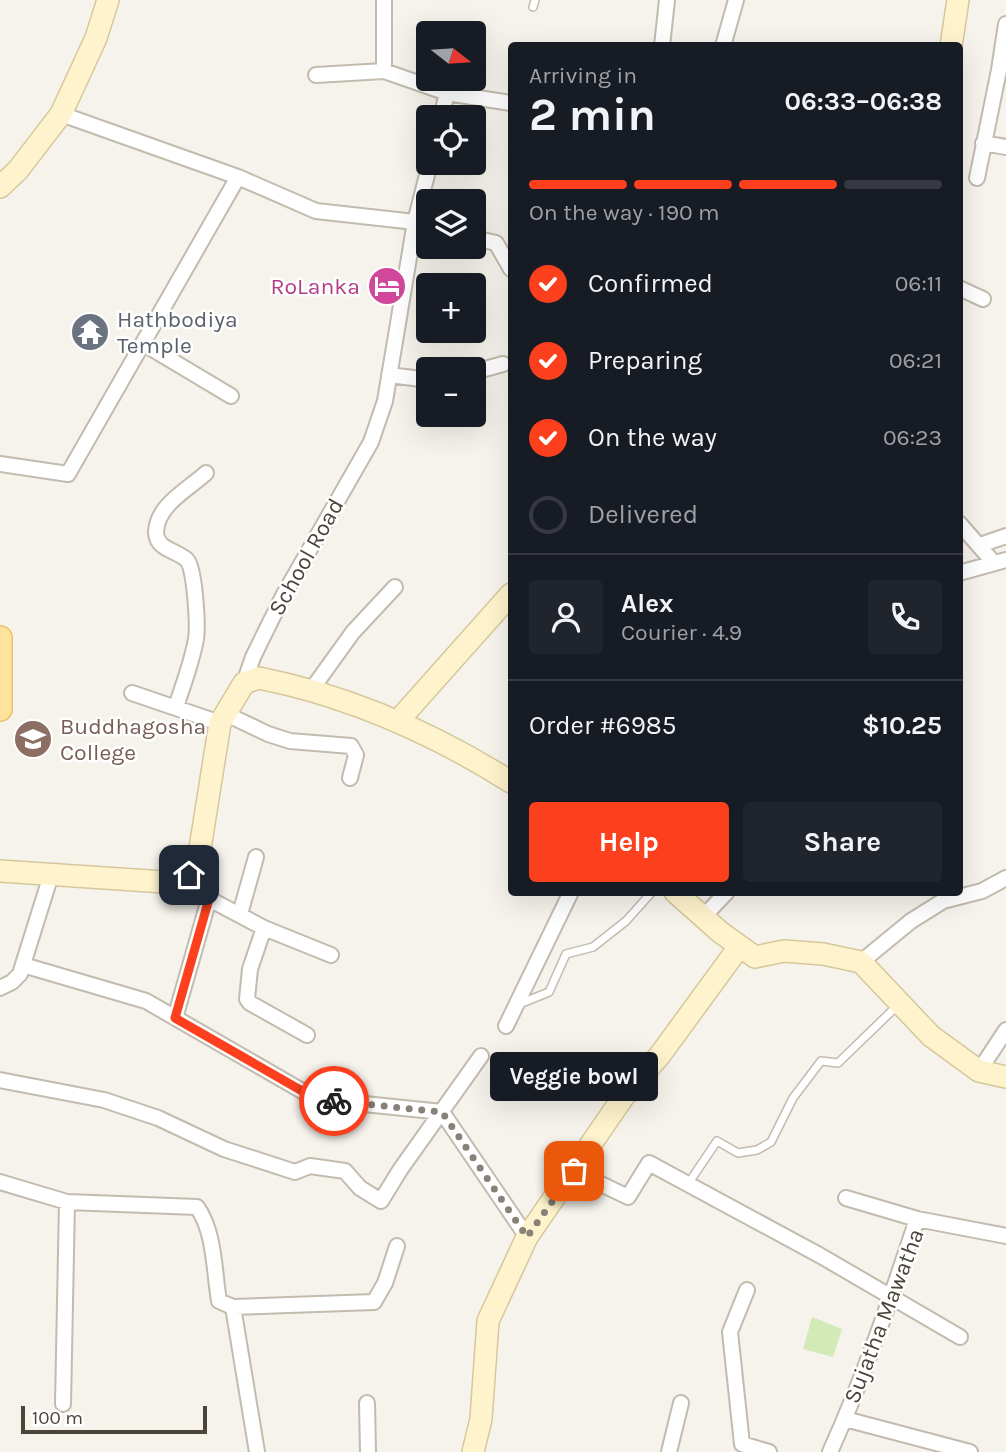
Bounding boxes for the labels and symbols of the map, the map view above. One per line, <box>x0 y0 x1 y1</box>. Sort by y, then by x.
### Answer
north arrow <box>416 21 486 91</box>
hotel icon: RoLanka <box>366 265 408 307</box>
place label: RoLanka <box>270 273 360 300</box>
place label: Hathbodiya Temple <box>117 306 238 359</box>
temple icon: Hathbodiya Temple <box>69 311 111 353</box>
street label: School Road <box>263 494 349 620</box>
place label: Buddhagosha College <box>60 713 206 766</box>
school or university icon: Buddhagosha College <box>12 718 54 760</box>
pin <box>159 845 219 905</box>
callout: Veggie bowl <box>490 1052 658 1101</box>
courier <box>299 1066 369 1136</box>
pin <box>544 1141 604 1201</box>
street label: Sujatha Mawatha <box>838 1225 930 1407</box>
scale bar <box>21 1403 206 1435</box>

